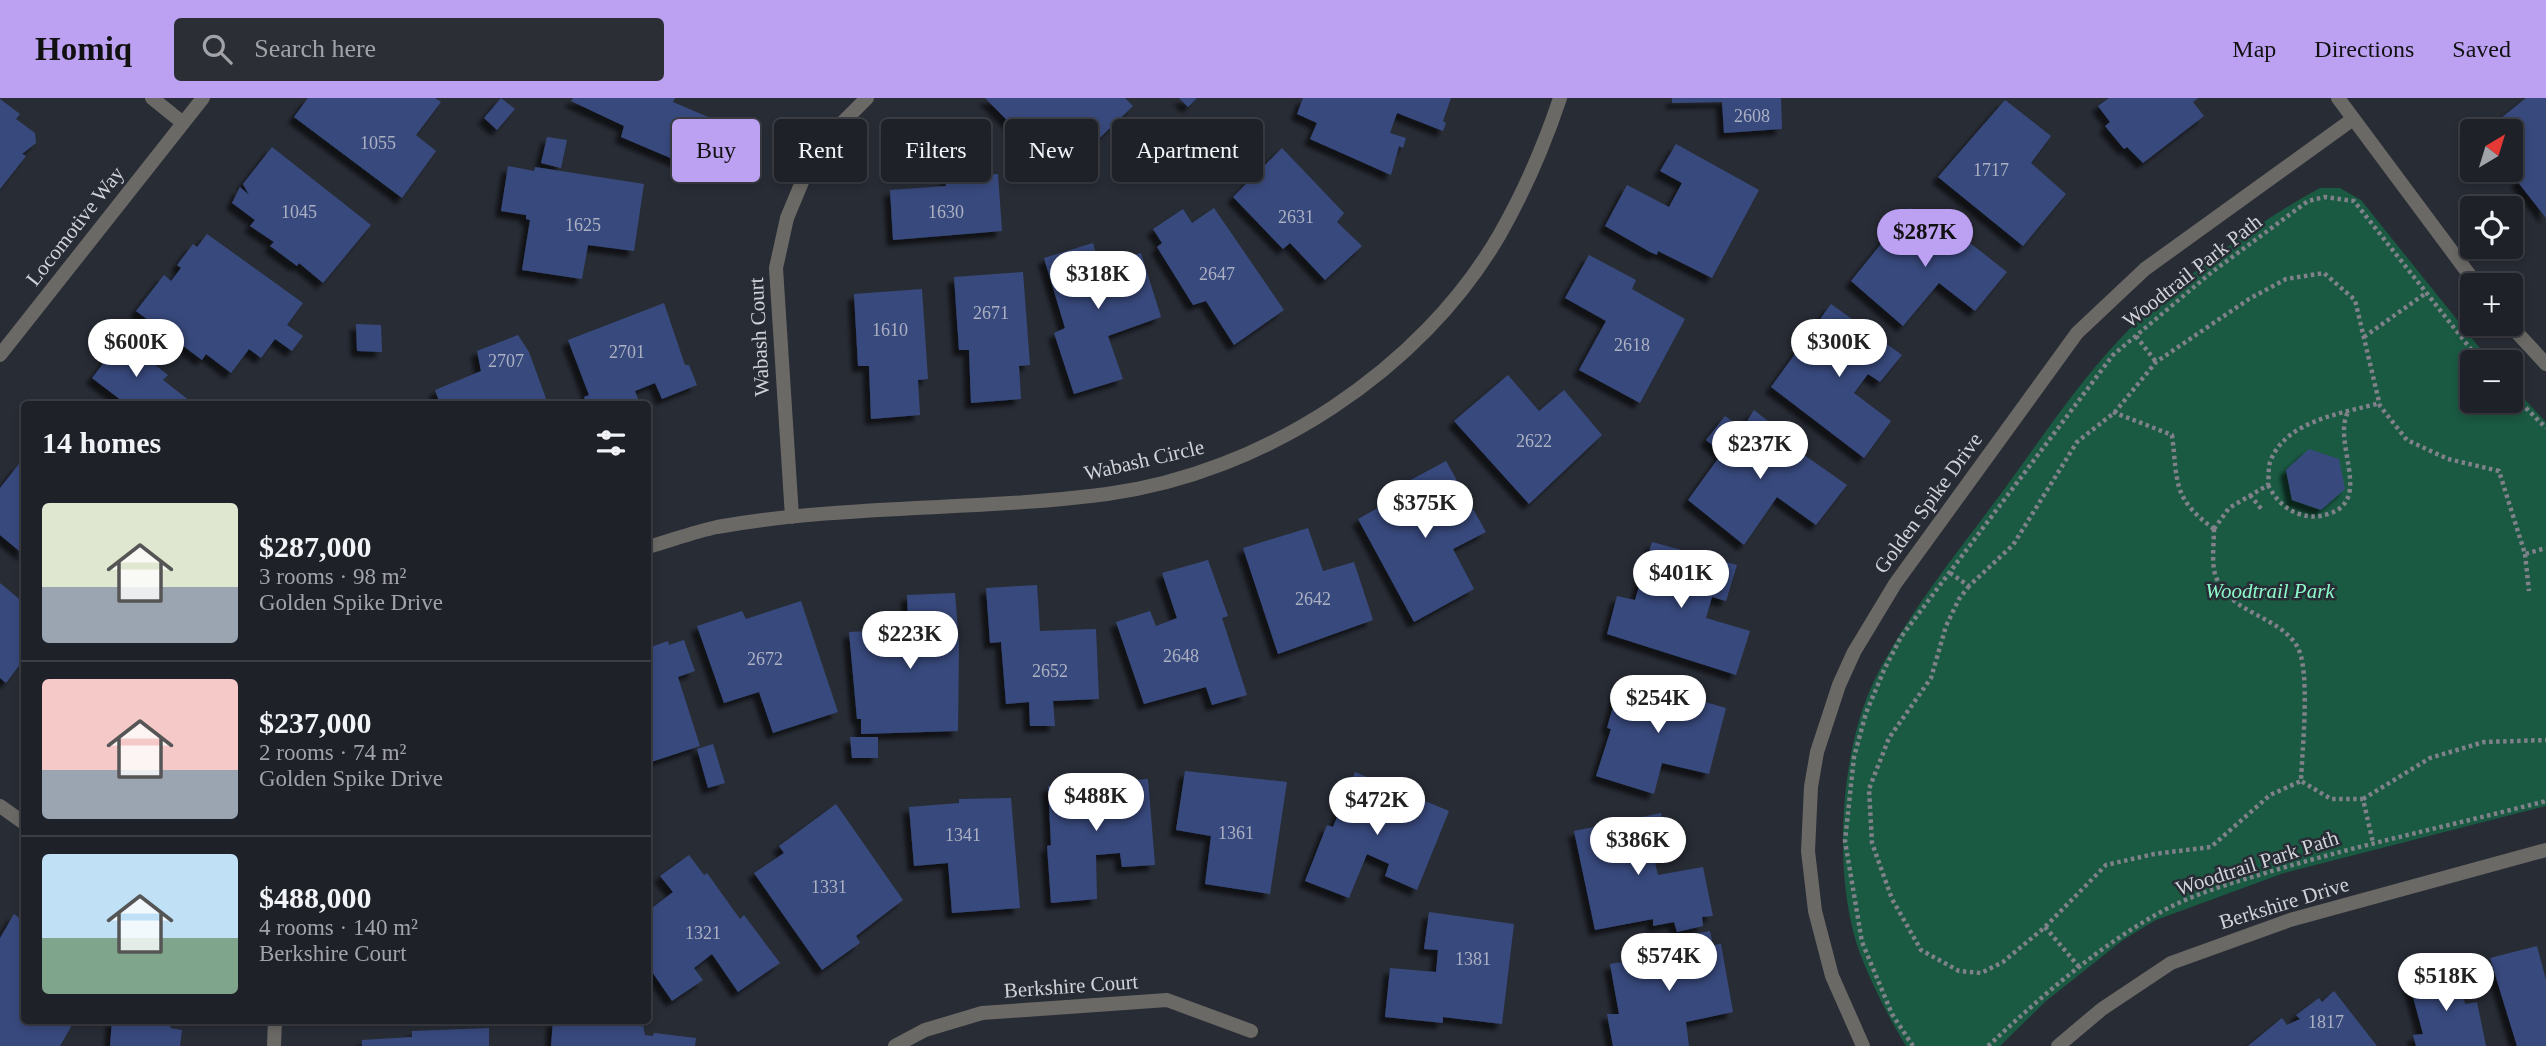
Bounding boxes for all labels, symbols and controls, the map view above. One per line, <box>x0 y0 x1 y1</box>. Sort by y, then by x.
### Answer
search box <box>174 18 664 81</box>
icon: search <box>198 30 236 68</box>
text: Homiq <box>35 31 132 67</box>
text: Search here <box>254 34 376 63</box>
text: Map <box>2232 36 2276 62</box>
text: Directions <box>2314 36 2414 62</box>
text: Saved <box>2452 36 2511 62</box>
house number: 2608 <box>1734 106 1770 126</box>
chip: Buy <box>672 119 760 182</box>
chip: Rent <box>774 119 867 182</box>
chip: Filters <box>881 119 991 182</box>
chip: New <box>1005 119 1098 182</box>
chip: Apartment <box>1112 119 1263 182</box>
north arrow <box>2460 119 2524 182</box>
map controls <box>2460 119 2523 413</box>
house number: 1055 <box>360 133 396 153</box>
house number: 1717 <box>1973 160 2009 180</box>
street label: Locomotive Way <box>21 161 129 290</box>
button: locate <box>2460 196 2523 259</box>
house number: 1045 <box>281 202 317 222</box>
house number: 1630 <box>928 202 964 222</box>
house number: 2631 <box>1278 207 1314 227</box>
pin: $287K <box>1876 209 1974 269</box>
street label: Woodtrail Park Path <box>2118 209 2267 333</box>
house number: 1625 <box>565 215 601 235</box>
text: $287K <box>1893 219 1957 244</box>
pin: $318K <box>1049 252 1147 311</box>
text: $318K <box>1066 261 1130 286</box>
house number: 2647 <box>1199 264 1235 284</box>
button: + <box>2460 273 2523 336</box>
street label: Wabash Court <box>744 277 774 397</box>
house number: 2671 <box>973 303 1009 323</box>
pin: $600K <box>87 320 185 379</box>
house number: 1610 <box>872 320 908 340</box>
pin: $300K <box>1790 320 1888 379</box>
text: $600K <box>104 329 168 354</box>
text: $300K <box>1807 329 1871 354</box>
house number: 2618 <box>1614 335 1650 355</box>
house number: 2701 <box>609 342 645 362</box>
button: − <box>2460 350 2523 413</box>
house number: 2707 <box>488 351 524 371</box>
pin: $237K <box>1711 422 1809 481</box>
icon: filters <box>592 424 630 462</box>
text: 14 homes <box>42 426 161 459</box>
street label: Golden Spike Drive <box>1869 428 1987 578</box>
house number: 2622 <box>1516 431 1552 451</box>
text: $237K <box>1728 431 1792 456</box>
street label: Wabash Circle <box>1082 435 1206 485</box>
pin: $375K <box>1376 480 1474 540</box>
text: $375K <box>1393 490 1457 515</box>
text: $287,000 <box>259 530 372 563</box>
icon: home <box>98 531 182 615</box>
pin: $401K <box>1632 550 1730 610</box>
text: $401K <box>1649 560 1713 585</box>
text: 3 rooms · 98 m² <box>259 564 406 589</box>
park label: Woodtrail Park <box>2205 579 2335 603</box>
house number: 2642 <box>1295 589 1331 609</box>
text: Golden Spike Drive <box>259 590 443 615</box>
pin: $223K <box>861 612 959 671</box>
text: $223K <box>878 621 942 646</box>
house number: 2648 <box>1163 646 1199 666</box>
house number: 2672 <box>747 649 783 669</box>
house number: 2652 <box>1032 661 1068 681</box>
pin: $254K <box>1609 676 1707 735</box>
text: $254K <box>1626 685 1690 710</box>
text: $237,000 <box>259 706 372 739</box>
icon: home <box>98 707 182 791</box>
text: 2 rooms · 74 m² <box>259 740 406 765</box>
text: Golden Spike Drive <box>259 766 443 791</box>
pin: $488K <box>1047 774 1145 833</box>
pin: $472K <box>1328 778 1426 837</box>
text: $488K <box>1064 783 1128 808</box>
text: $472K <box>1345 787 1409 812</box>
pin: $386K <box>1589 818 1687 877</box>
house number: 1361 <box>1218 823 1254 843</box>
house number: 1341 <box>945 825 981 845</box>
street label: Woodtrail Park Path <box>2173 825 2342 901</box>
text: $386K <box>1606 827 1670 852</box>
street label: Berkshire Drive <box>2216 872 2352 934</box>
house number: 1331 <box>811 877 847 897</box>
text: $488,000 <box>259 881 372 914</box>
icon: home <box>98 882 182 966</box>
text: 4 rooms · 140 m² <box>259 915 418 940</box>
house number: 1321 <box>685 923 721 943</box>
pin: $574K <box>1620 934 1718 993</box>
text: Berkshire Court <box>259 941 407 966</box>
text: $574K <box>1637 943 1701 968</box>
house number: 1381 <box>1455 949 1491 969</box>
pin: $518K <box>2397 954 2495 1013</box>
text: $518K <box>2414 963 2478 988</box>
street label: Berkshire Court <box>1003 969 1139 1003</box>
house number: 1817 <box>2308 1012 2344 1032</box>

